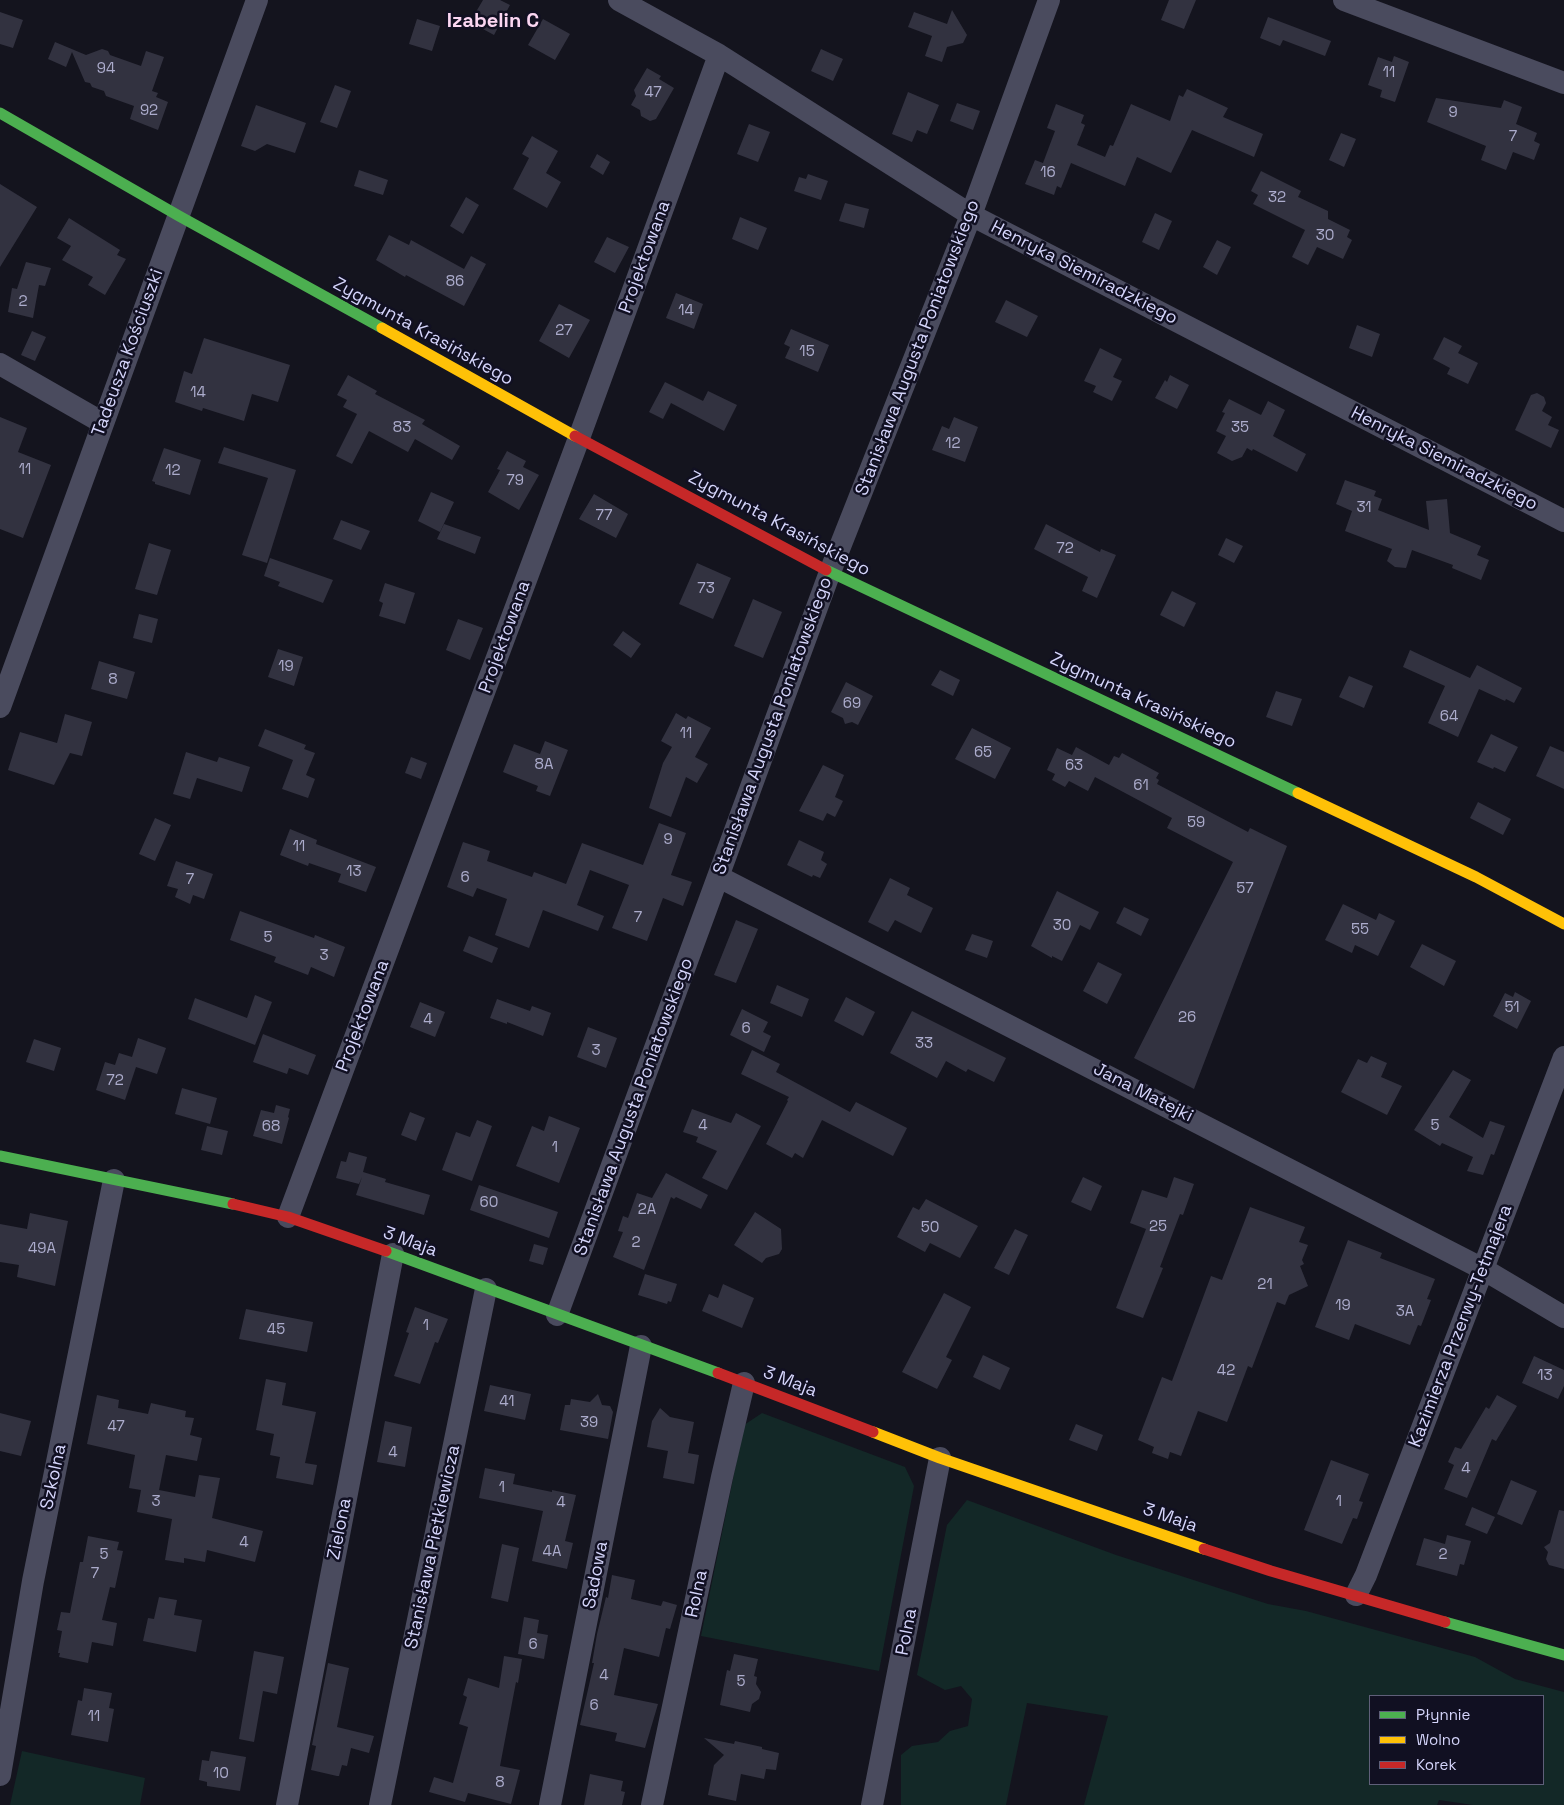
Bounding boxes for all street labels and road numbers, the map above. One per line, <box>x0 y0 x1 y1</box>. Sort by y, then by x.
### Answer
street label: Stanisława Augusta Poniatowskiego <box>851 197 985 499</box>
street label: Projektowana <box>615 198 675 316</box>
street label: Henryka Siemiradzkiego <box>987 216 1181 330</box>
street label: Tadeusza Kościuszki <box>88 266 168 440</box>
street label: Zygmunta Krasińskiego <box>329 273 517 391</box>
street label: Henryka Siemiradzkiego <box>1347 402 1541 516</box>
street label: Zygmunta Krasińskiego <box>684 467 874 581</box>
street label: Stanisława Augusta Poniatowskiego <box>709 574 837 878</box>
street label: Projektowana <box>475 578 535 696</box>
street label: Zygmunta Krasińskiego <box>1047 648 1239 754</box>
street label: Stanisława Augusta Poniatowskiego <box>570 955 698 1259</box>
street label: Projektowana <box>332 957 394 1075</box>
street label: Jana Matejki <box>1089 1059 1197 1127</box>
street label: Kazimierza Przerwy-Tetmajera <box>1405 1202 1517 1450</box>
street label: 3 Maja <box>380 1222 440 1262</box>
street label: 3 Maja <box>760 1362 820 1402</box>
street label: Szkolna <box>37 1442 71 1512</box>
street label: Stanisława Pietkiewicza <box>401 1443 465 1651</box>
street label: Zielona <box>323 1496 357 1562</box>
street label: 3 Maja <box>1140 1499 1200 1537</box>
street label: Sadowa <box>579 1539 613 1611</box>
street label: Rolna <box>681 1568 713 1620</box>
street label: Polna <box>892 1607 922 1657</box>

